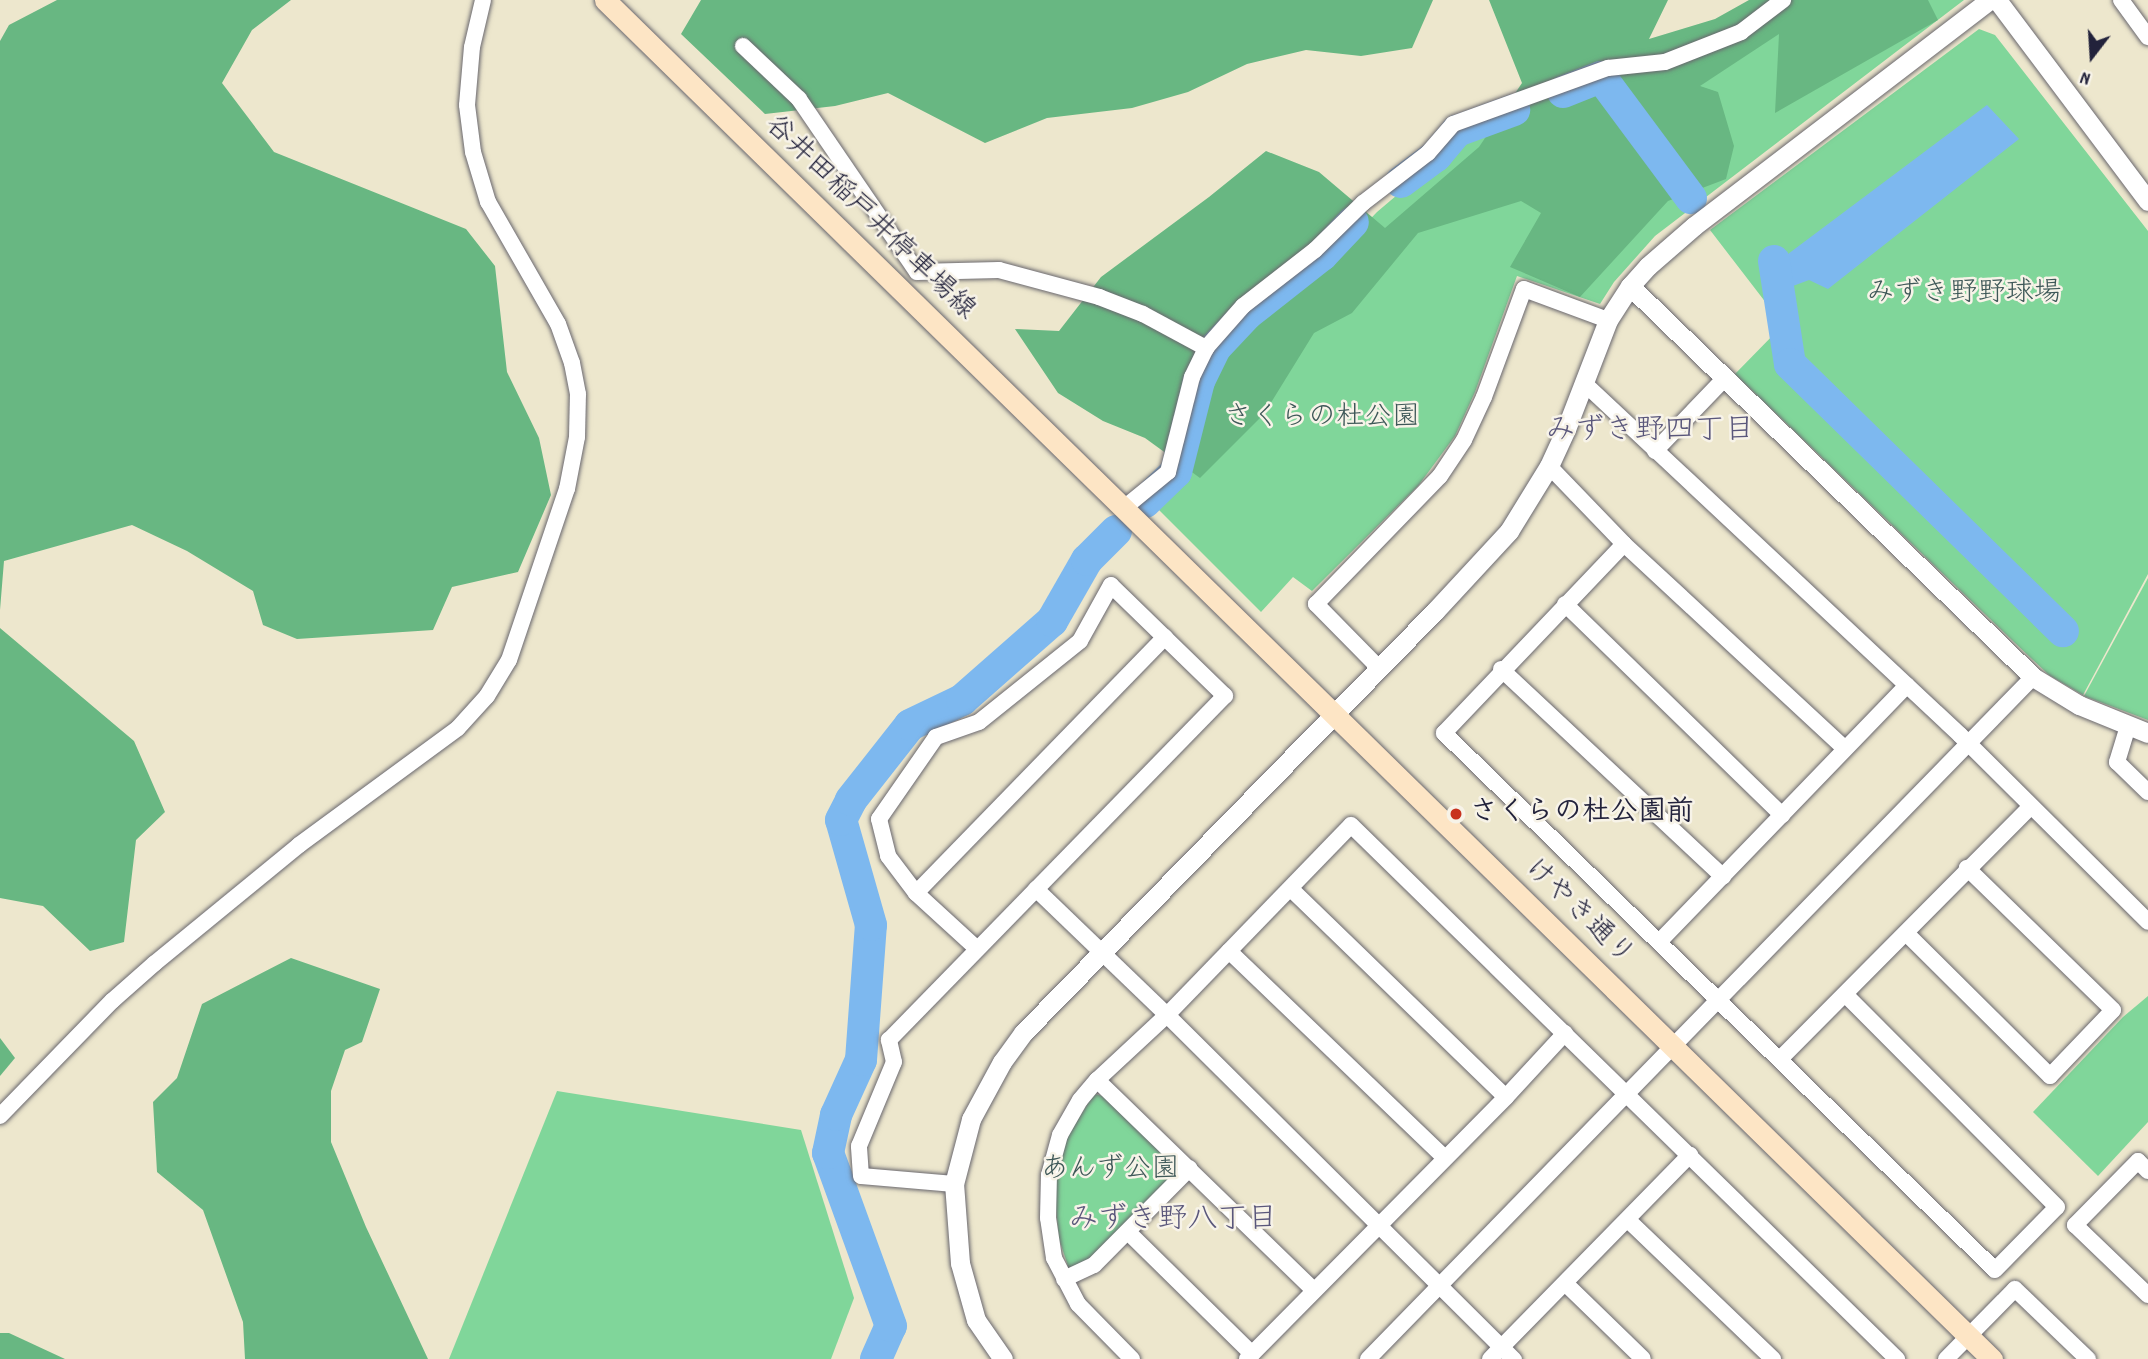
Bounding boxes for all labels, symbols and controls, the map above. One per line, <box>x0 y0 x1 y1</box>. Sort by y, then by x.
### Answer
north arrow <box>2057 21 2127 91</box>
text: N <box>2077 62 2094 91</box>
street label: 谷井田稲戸井停車場線 <box>757 110 981 328</box>
park label: みずき野野球場 <box>1866 278 2062 312</box>
park label: さくらの杜公園 <box>1224 402 1420 436</box>
district label: みずき野四丁目 <box>1545 415 1755 451</box>
place label: さくらの杜公園前 <box>1470 797 1694 831</box>
marker: さくらの杜公園前 <box>1448 806 1464 822</box>
street label: けやき通り <box>1516 852 1640 974</box>
park label: あんず公園 <box>1040 1154 1180 1188</box>
district label: みずき野八丁目 <box>1068 1204 1278 1240</box>

